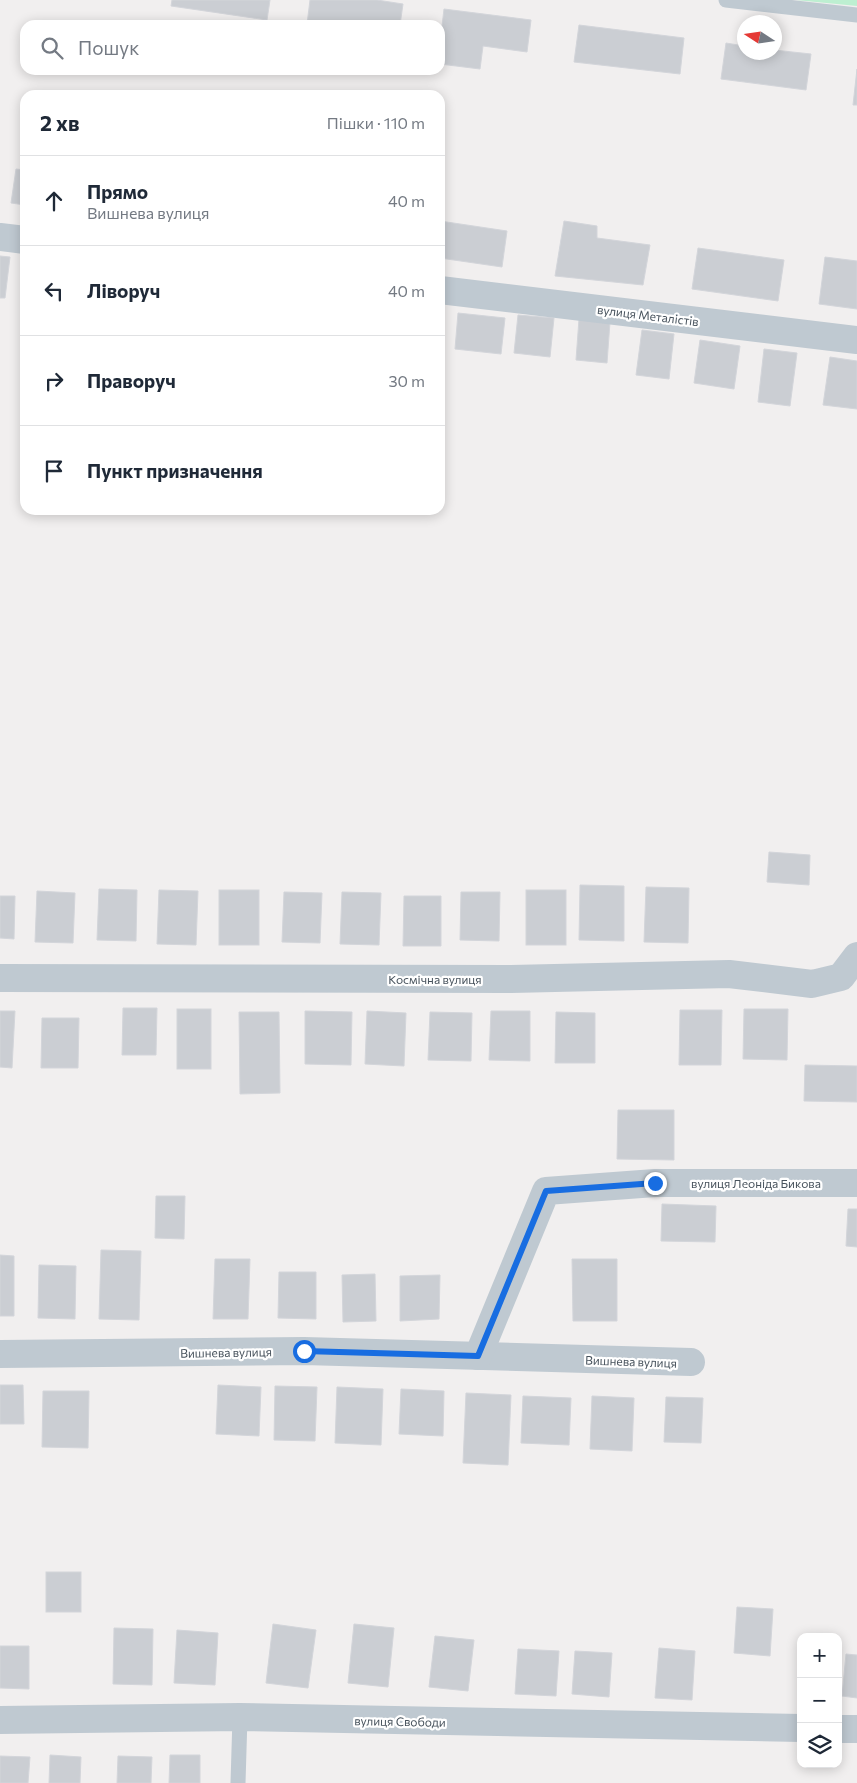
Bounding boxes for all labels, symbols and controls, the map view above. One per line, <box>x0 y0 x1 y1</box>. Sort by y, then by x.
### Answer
north arrow <box>737 15 782 60</box>
search box <box>20 20 445 75</box>
icon: search <box>38 34 66 62</box>
text: Пошук <box>78 36 139 59</box>
text: 2 хв <box>40 110 79 135</box>
text: Пішки · 110 m <box>327 113 425 132</box>
text: Прямо <box>87 180 148 203</box>
icon: ahead <box>40 187 68 215</box>
text: 40 m <box>388 191 425 210</box>
text: Вишнева вулиця <box>87 203 210 222</box>
icon: left <box>40 277 68 305</box>
text: Ліворуч <box>87 279 160 302</box>
text: 40 m <box>388 281 425 300</box>
street label: вулиця Металістів <box>596 302 700 328</box>
icon: right <box>40 367 68 395</box>
text: Праворуч <box>87 369 176 392</box>
text: 30 m <box>388 371 425 390</box>
icon: arrive <box>40 457 68 485</box>
text: Пункт призначення <box>87 459 263 482</box>
street label: Космічна вулиця <box>388 972 482 986</box>
route end <box>644 1172 667 1195</box>
street label: вулиця Леоніда Бикова <box>691 1176 821 1190</box>
route start <box>293 1340 316 1363</box>
street label: Вишнева вулиця <box>180 1344 272 1360</box>
street label: Вишнева вулиця <box>585 1352 677 1370</box>
map controls <box>797 1633 842 1768</box>
button: + <box>797 1633 842 1678</box>
button: − <box>797 1678 842 1723</box>
street label: вулиця Свободи <box>354 1713 446 1729</box>
button: layers <box>797 1723 842 1768</box>

